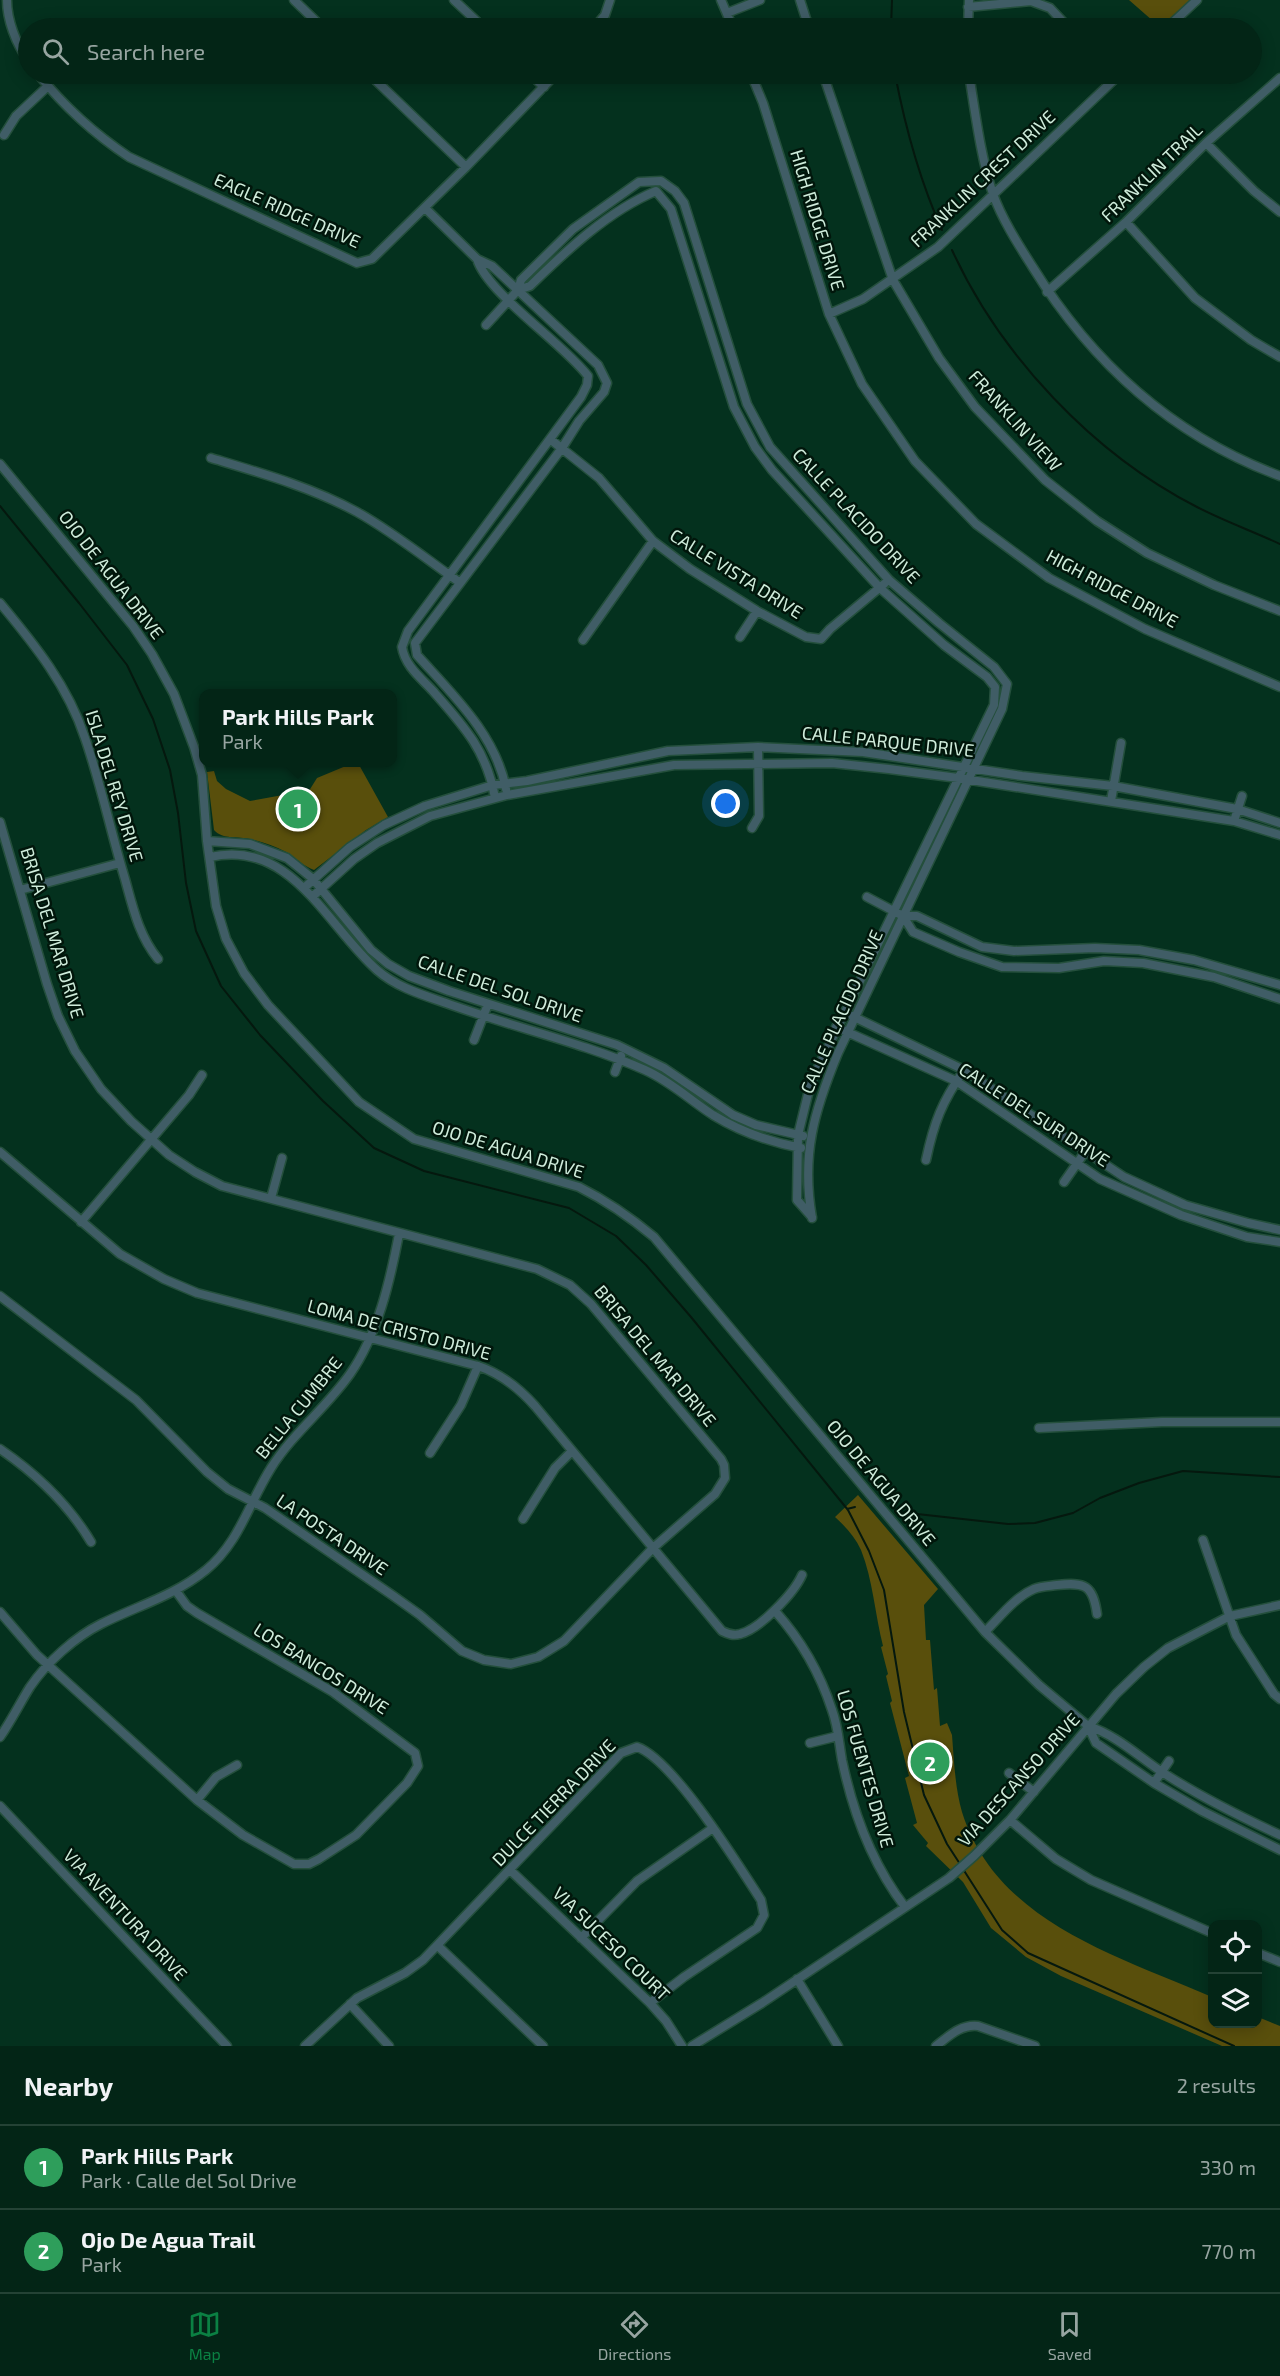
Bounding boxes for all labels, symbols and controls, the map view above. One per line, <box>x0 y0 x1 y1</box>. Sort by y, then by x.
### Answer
search box <box>18 18 1262 84</box>
icon: search <box>39 35 72 68</box>
text: Search here <box>87 38 205 64</box>
street label: FRANKLIN CREST DRIVE <box>905 105 1059 251</box>
street label: FRANKLIN TRAIL <box>1096 118 1207 226</box>
street label: HIGH RIDGE DRIVE <box>786 147 850 293</box>
street label: EAGLE RIDGE DRIVE <box>211 168 364 252</box>
street label: FRANKLIN VIEW <box>965 365 1067 475</box>
street label: CALLE PLACIDO DRIVE <box>788 443 925 587</box>
street label: OJO DE AGUA DRIVE <box>55 506 169 643</box>
street label: CALLE VISTA DRIVE <box>666 523 807 623</box>
street label: HIGH RIDGE DRIVE <box>1043 544 1182 632</box>
popup <box>199 689 397 767</box>
text: Park Hills Park <box>222 703 374 729</box>
street label: ISLA DEL REY DRIVE <box>81 707 149 864</box>
street label: CALLE PARQUE DRIVE <box>801 721 975 761</box>
text: Park <box>222 729 263 753</box>
pin: 1 <box>278 786 318 832</box>
your location <box>711 789 740 818</box>
street label: BRISA DEL MAR DRIVE <box>16 845 89 1021</box>
street label: CALLE PLACIDO DRIVE <box>795 926 887 1097</box>
street label: CALLE DEL SOL DRIVE <box>415 950 586 1027</box>
street label: CALLE DEL SUR DRIVE <box>955 1057 1114 1171</box>
street label: OJO DE AGUA DRIVE <box>430 1116 587 1183</box>
street label: BRISA DEL MAR DRIVE <box>590 1280 721 1430</box>
street label: LOMA DE CRISTO DRIVE <box>305 1294 493 1364</box>
street label: BELLA CUMBRE <box>250 1352 346 1463</box>
street label: OJO DE AGUA DRIVE <box>823 1415 941 1550</box>
street label: LA POSTA DRIVE <box>273 1489 393 1580</box>
street label: LOS BANCOS DRIVE <box>250 1618 393 1719</box>
street label: LOS FUENTES DRIVE <box>833 1687 899 1850</box>
street label: VIA DESCANSO DRIVE <box>953 1708 1084 1850</box>
street label: DULCE TIERRA DRIVE <box>487 1734 620 1870</box>
pin: 2 <box>910 1740 950 1784</box>
street label: VIA AVENTURA DRIVE <box>59 1844 192 1985</box>
street label: VIA SUCESO COURT <box>548 1882 675 2005</box>
map controls <box>1208 1920 1262 2028</box>
button: locate <box>1208 1920 1262 1974</box>
button: layers <box>1208 1974 1262 2028</box>
text: Nearby <box>24 2070 113 2101</box>
text: 2 results <box>1177 2073 1256 2097</box>
text: Park Hills Park <box>81 2142 233 2168</box>
text: 1 <box>39 2155 48 2179</box>
text: 330 m <box>1200 2155 1256 2179</box>
text: Park · Calle del Sol Drive <box>81 2168 297 2192</box>
text: Ojo De Agua Trail <box>81 2226 255 2252</box>
text: 2 <box>38 2239 49 2263</box>
text: 770 m <box>1201 2239 1256 2263</box>
text: Park <box>81 2252 122 2276</box>
tab: Map <box>188 2308 221 2363</box>
tab: Directions <box>598 2308 671 2363</box>
tab: Saved <box>1048 2308 1092 2363</box>

